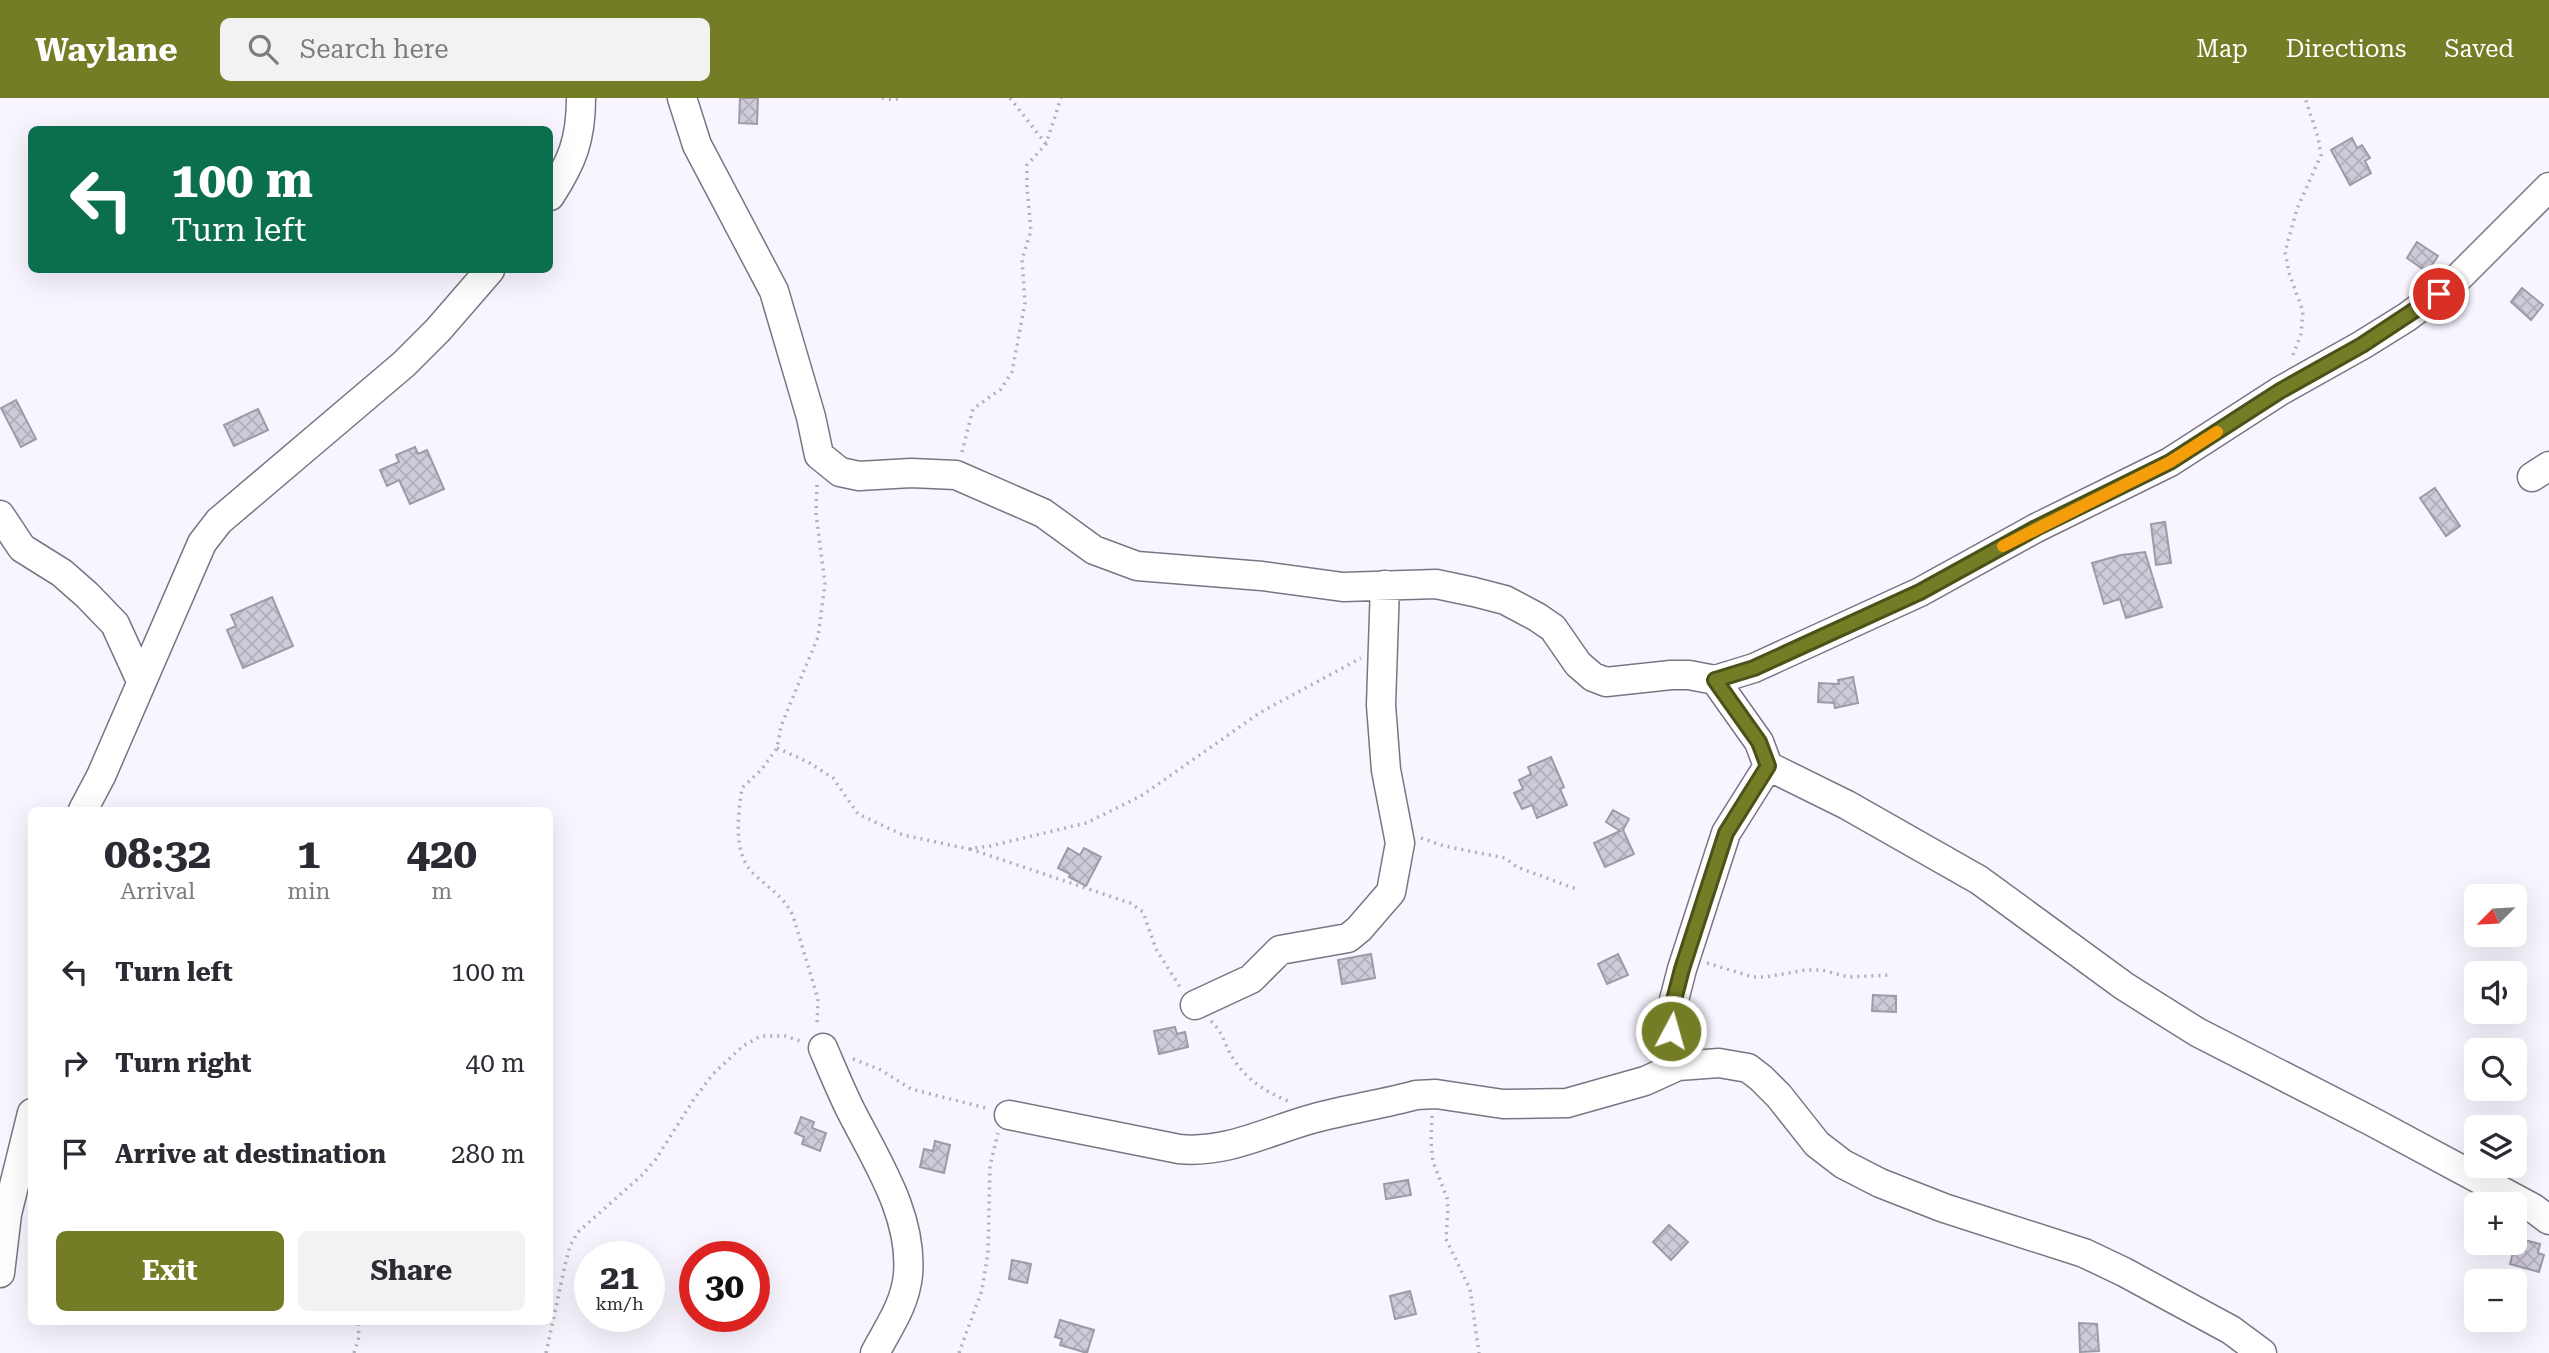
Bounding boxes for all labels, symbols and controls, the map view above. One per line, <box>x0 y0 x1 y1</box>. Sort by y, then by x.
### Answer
search box <box>220 18 710 81</box>
text: Waylane <box>35 30 178 69</box>
icon: search <box>244 30 282 68</box>
text: Search here <box>300 34 449 64</box>
text: Map <box>2196 35 2248 63</box>
text: Directions <box>2286 35 2406 63</box>
text: Saved <box>2444 35 2514 63</box>
text: 100 m <box>171 152 313 209</box>
icon: left <box>56 154 147 245</box>
text: Turn left <box>171 211 306 249</box>
pin <box>2409 264 2469 324</box>
icon: arrive <box>2420 275 2458 313</box>
text: 08:32 <box>104 829 211 878</box>
text: 1 <box>297 829 321 878</box>
text: 420 <box>406 829 477 878</box>
text: Arrival <box>120 878 195 905</box>
text: min <box>287 878 330 905</box>
text: m <box>431 878 452 905</box>
north arrow <box>2464 884 2527 947</box>
map controls <box>2464 884 2527 1332</box>
icon: left <box>56 953 94 991</box>
text: Turn left <box>115 957 233 987</box>
text: 100 m <box>451 957 525 987</box>
button: sound <box>2464 961 2527 1024</box>
position arrow <box>1634 994 1708 1068</box>
button: search <box>2464 1038 2527 1101</box>
icon: right <box>56 1044 94 1082</box>
text: Turn right <box>115 1048 251 1078</box>
text: 40 m <box>466 1048 525 1078</box>
button: layers <box>2464 1115 2527 1178</box>
icon: arrive <box>56 1135 94 1173</box>
text: Arrive at destination <box>115 1139 386 1169</box>
text: 280 m <box>451 1139 525 1169</box>
button: + <box>2464 1192 2527 1255</box>
button: Exit <box>56 1231 284 1311</box>
button: Share <box>298 1231 525 1311</box>
speed limit sign: 30 <box>679 1241 770 1332</box>
text: 21 <box>600 1257 639 1298</box>
button: − <box>2464 1269 2527 1332</box>
text: km/h <box>595 1293 644 1314</box>

